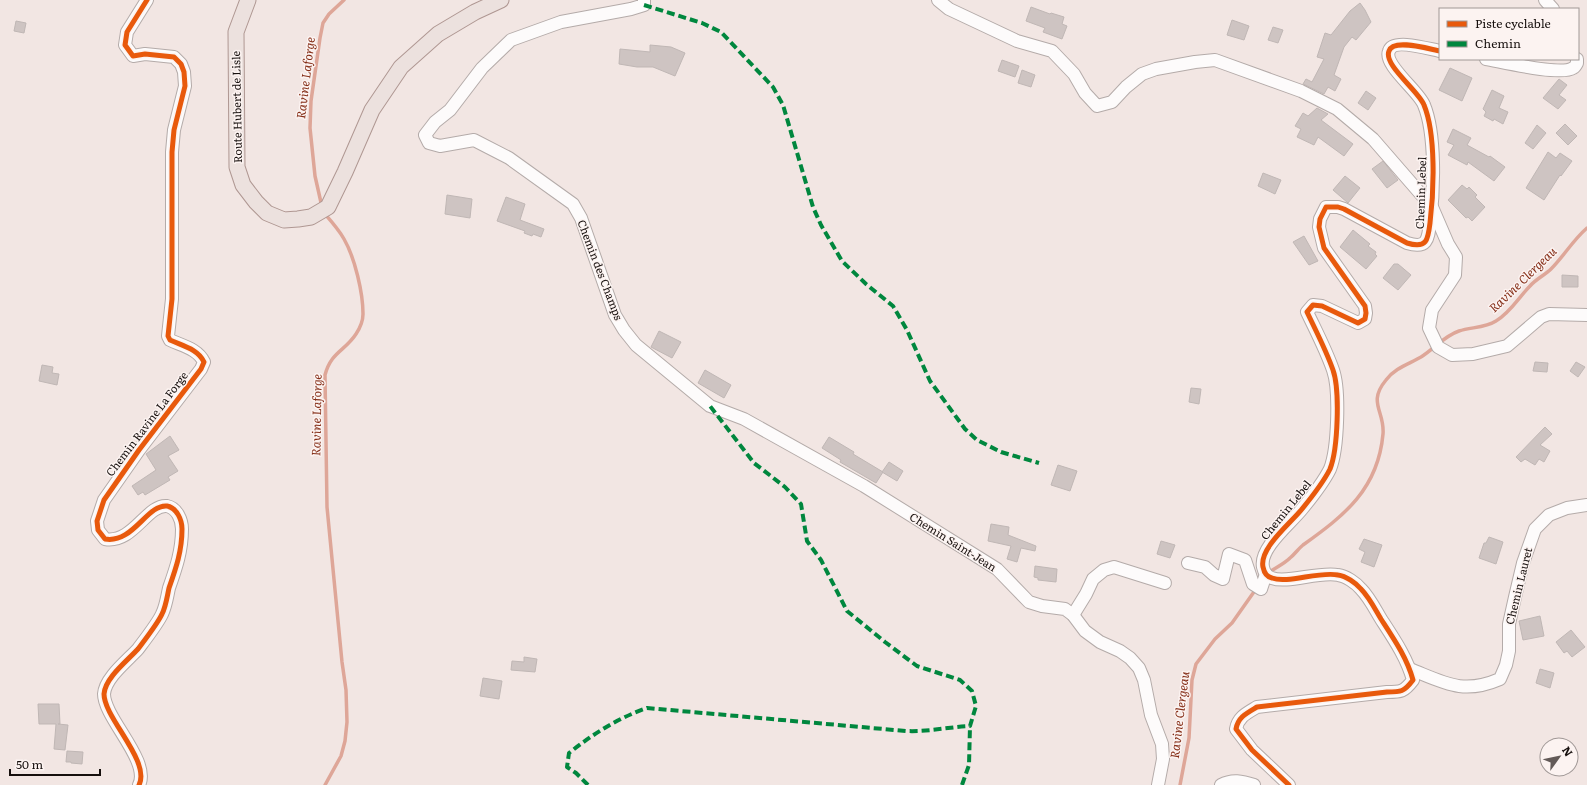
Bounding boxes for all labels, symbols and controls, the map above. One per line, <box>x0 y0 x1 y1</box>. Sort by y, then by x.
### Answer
legend <box>1439 8 1579 60</box>
text: Piste cyclable <box>1475 14 1551 32</box>
text: Chemin <box>1475 34 1521 52</box>
water label: Ravine Laforge <box>291 36 319 120</box>
street label: Route Hubert de Lisle <box>227 50 245 163</box>
street label: Chemin Lebel <box>1411 156 1429 229</box>
street label: Chemin des Champs <box>574 217 627 322</box>
water label: Ravine Clergeau <box>1485 242 1561 316</box>
street label: Chemin Ravine La Forge <box>101 367 191 479</box>
water label: Ravine Laforge <box>306 373 326 456</box>
street label: Chemin Lebel <box>1256 476 1314 543</box>
street label: Chemin Saint-Jean <box>907 508 1000 574</box>
street label: Chemin Lauret <box>1501 545 1535 626</box>
water label: Ravine Clergeau <box>1165 669 1193 760</box>
north arrow <box>1539 737 1579 777</box>
text: N <box>1559 743 1577 759</box>
scale bar <box>10 751 100 777</box>
text: 50 m <box>16 755 43 773</box>

